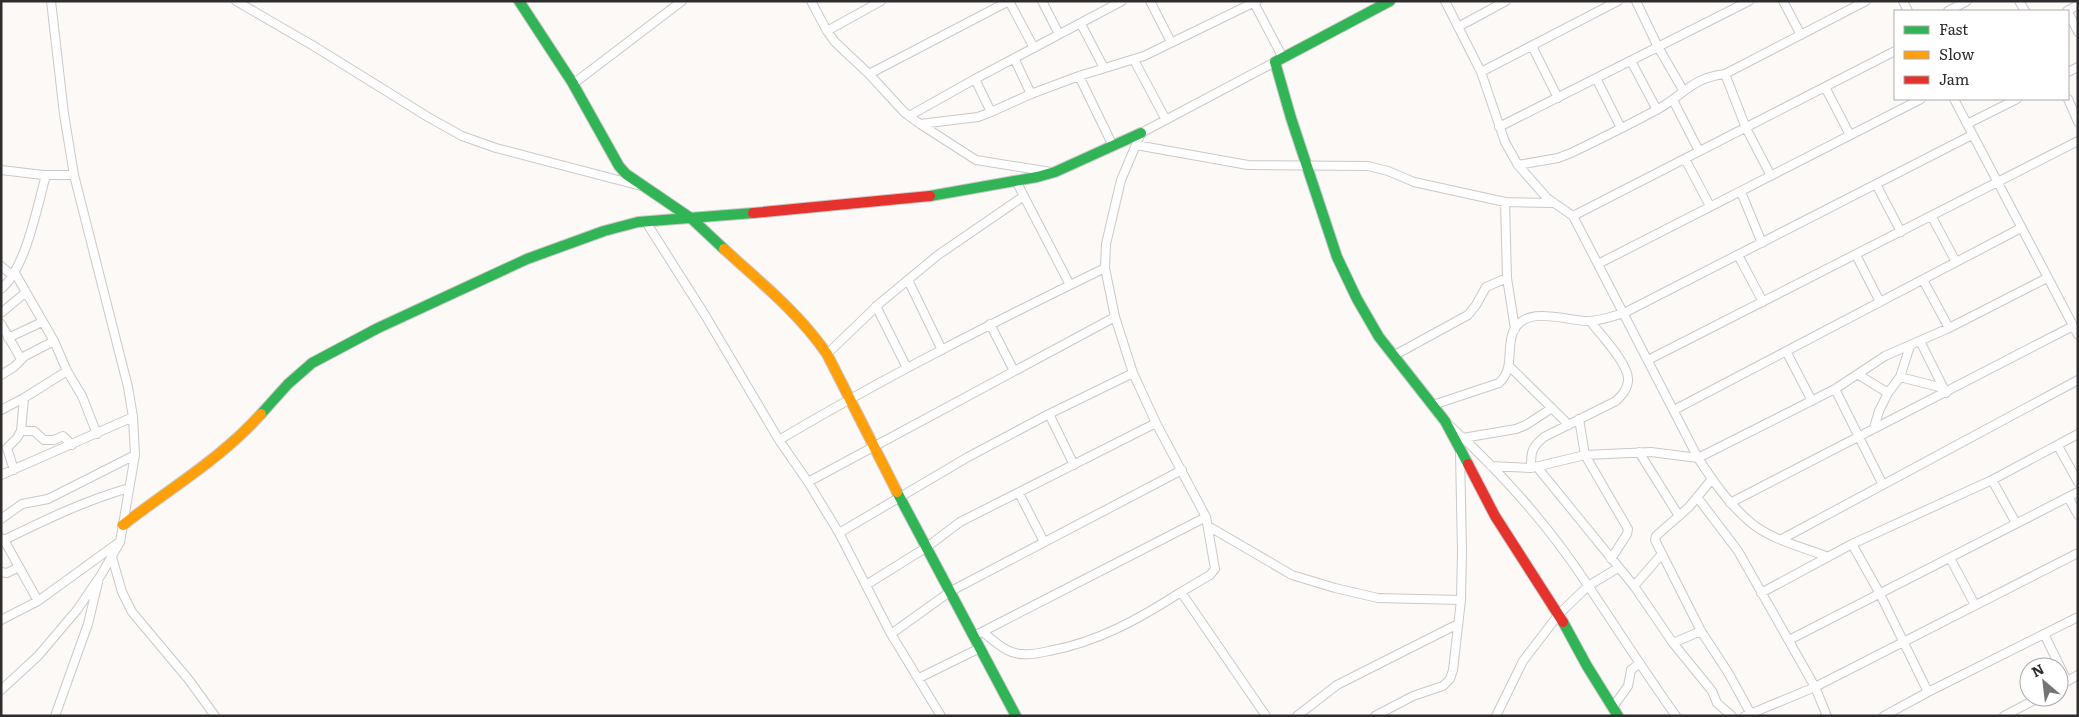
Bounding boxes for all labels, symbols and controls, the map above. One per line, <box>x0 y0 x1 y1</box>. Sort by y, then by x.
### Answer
legend <box>1894 10 2069 100</box>
text: Fast <box>1939 17 1968 40</box>
text: Slow <box>1939 42 1974 65</box>
text: Jam <box>1939 67 1970 90</box>
north arrow <box>2019 657 2069 707</box>
text: N <box>2028 658 2048 681</box>

